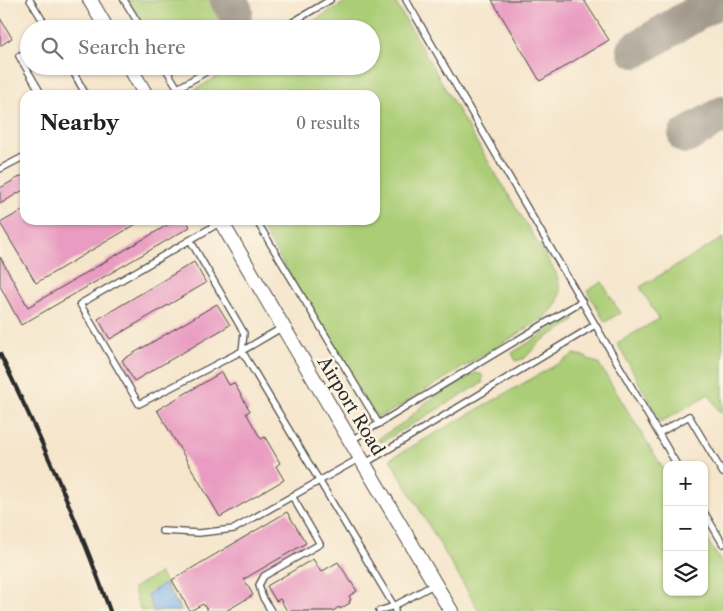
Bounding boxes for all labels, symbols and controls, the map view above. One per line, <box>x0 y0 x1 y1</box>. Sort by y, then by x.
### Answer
search box <box>20 20 380 75</box>
icon: search <box>38 34 66 62</box>
text: Search here <box>78 36 186 59</box>
text: Nearby <box>40 110 119 135</box>
text: 0 results <box>296 113 360 133</box>
street label: Airport Road <box>312 352 389 460</box>
map controls <box>663 461 708 596</box>
button: + <box>663 461 708 506</box>
button: − <box>663 506 708 551</box>
button: layers <box>663 551 708 596</box>

